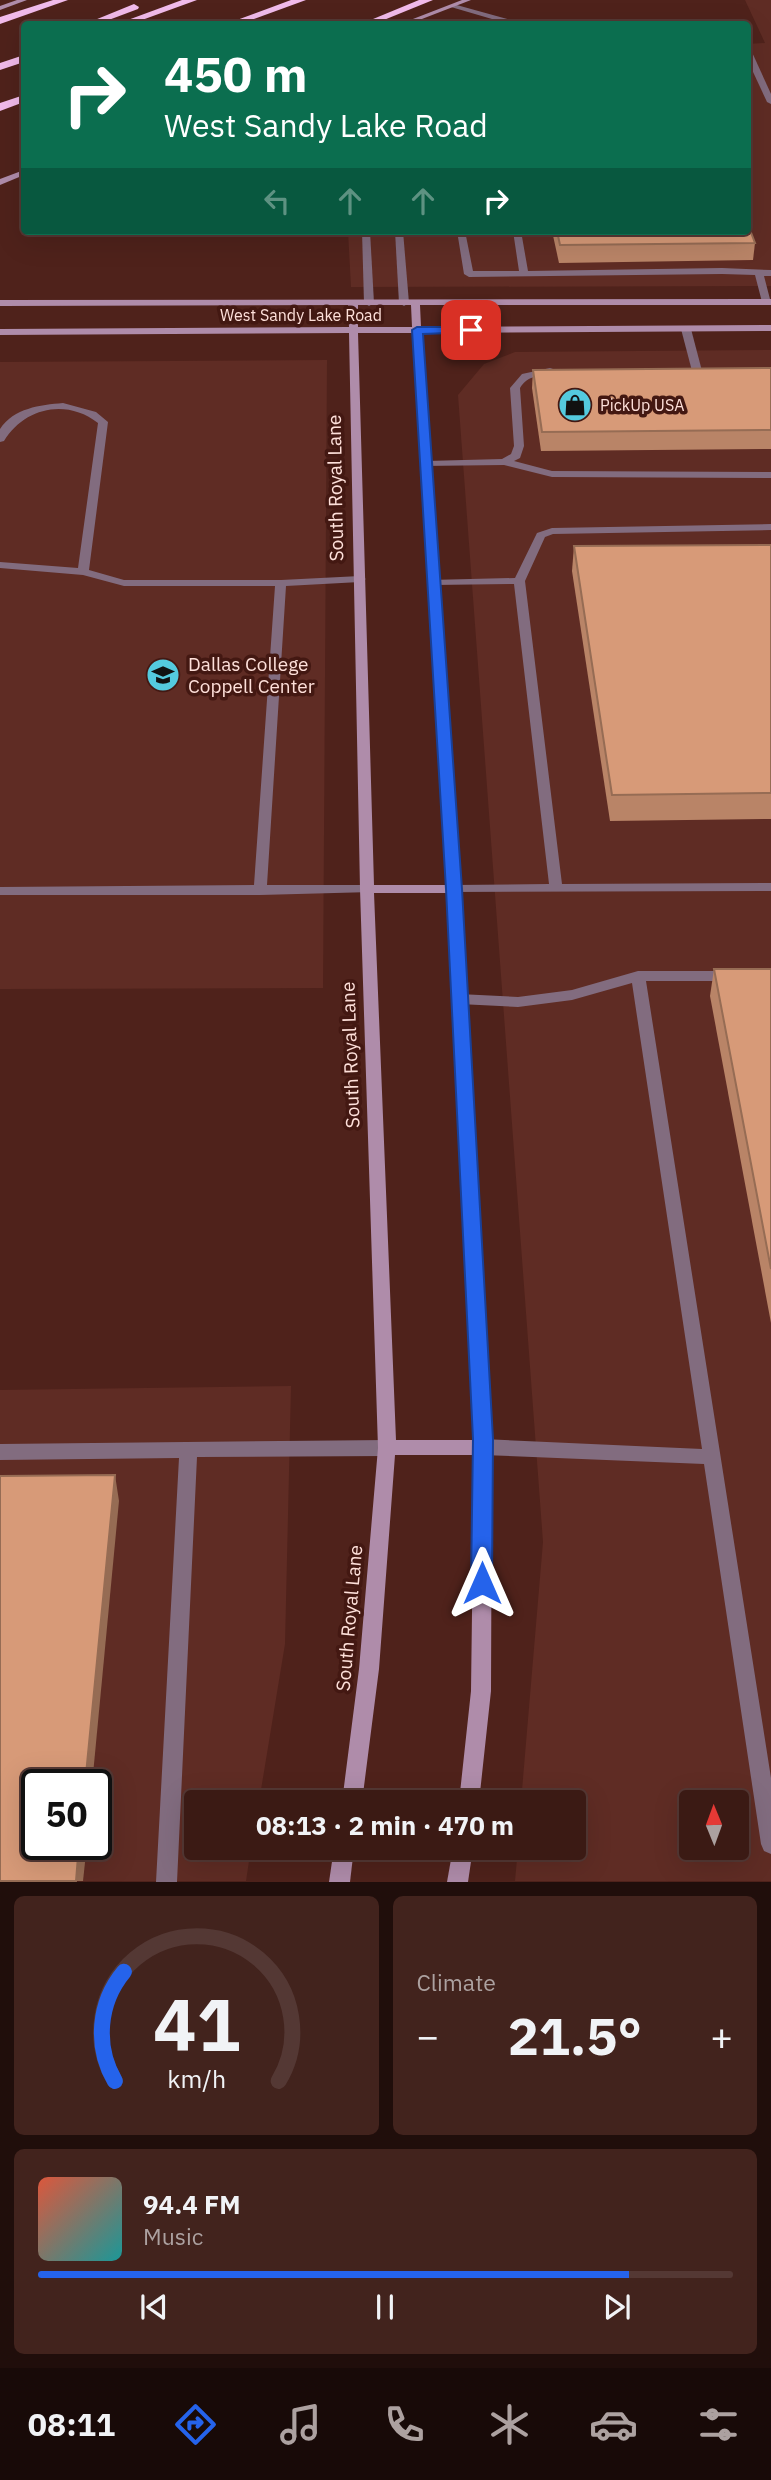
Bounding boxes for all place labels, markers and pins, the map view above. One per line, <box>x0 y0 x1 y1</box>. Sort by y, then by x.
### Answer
pin <box>441 300 501 360</box>
shop icon: PickUp USA <box>556 386 594 424</box>
place label: PickUp USA <box>600 395 684 415</box>
place label: Dallas College Coppell Center <box>188 652 315 698</box>
school or university icon: Dallas College Coppell Center <box>144 656 182 694</box>

